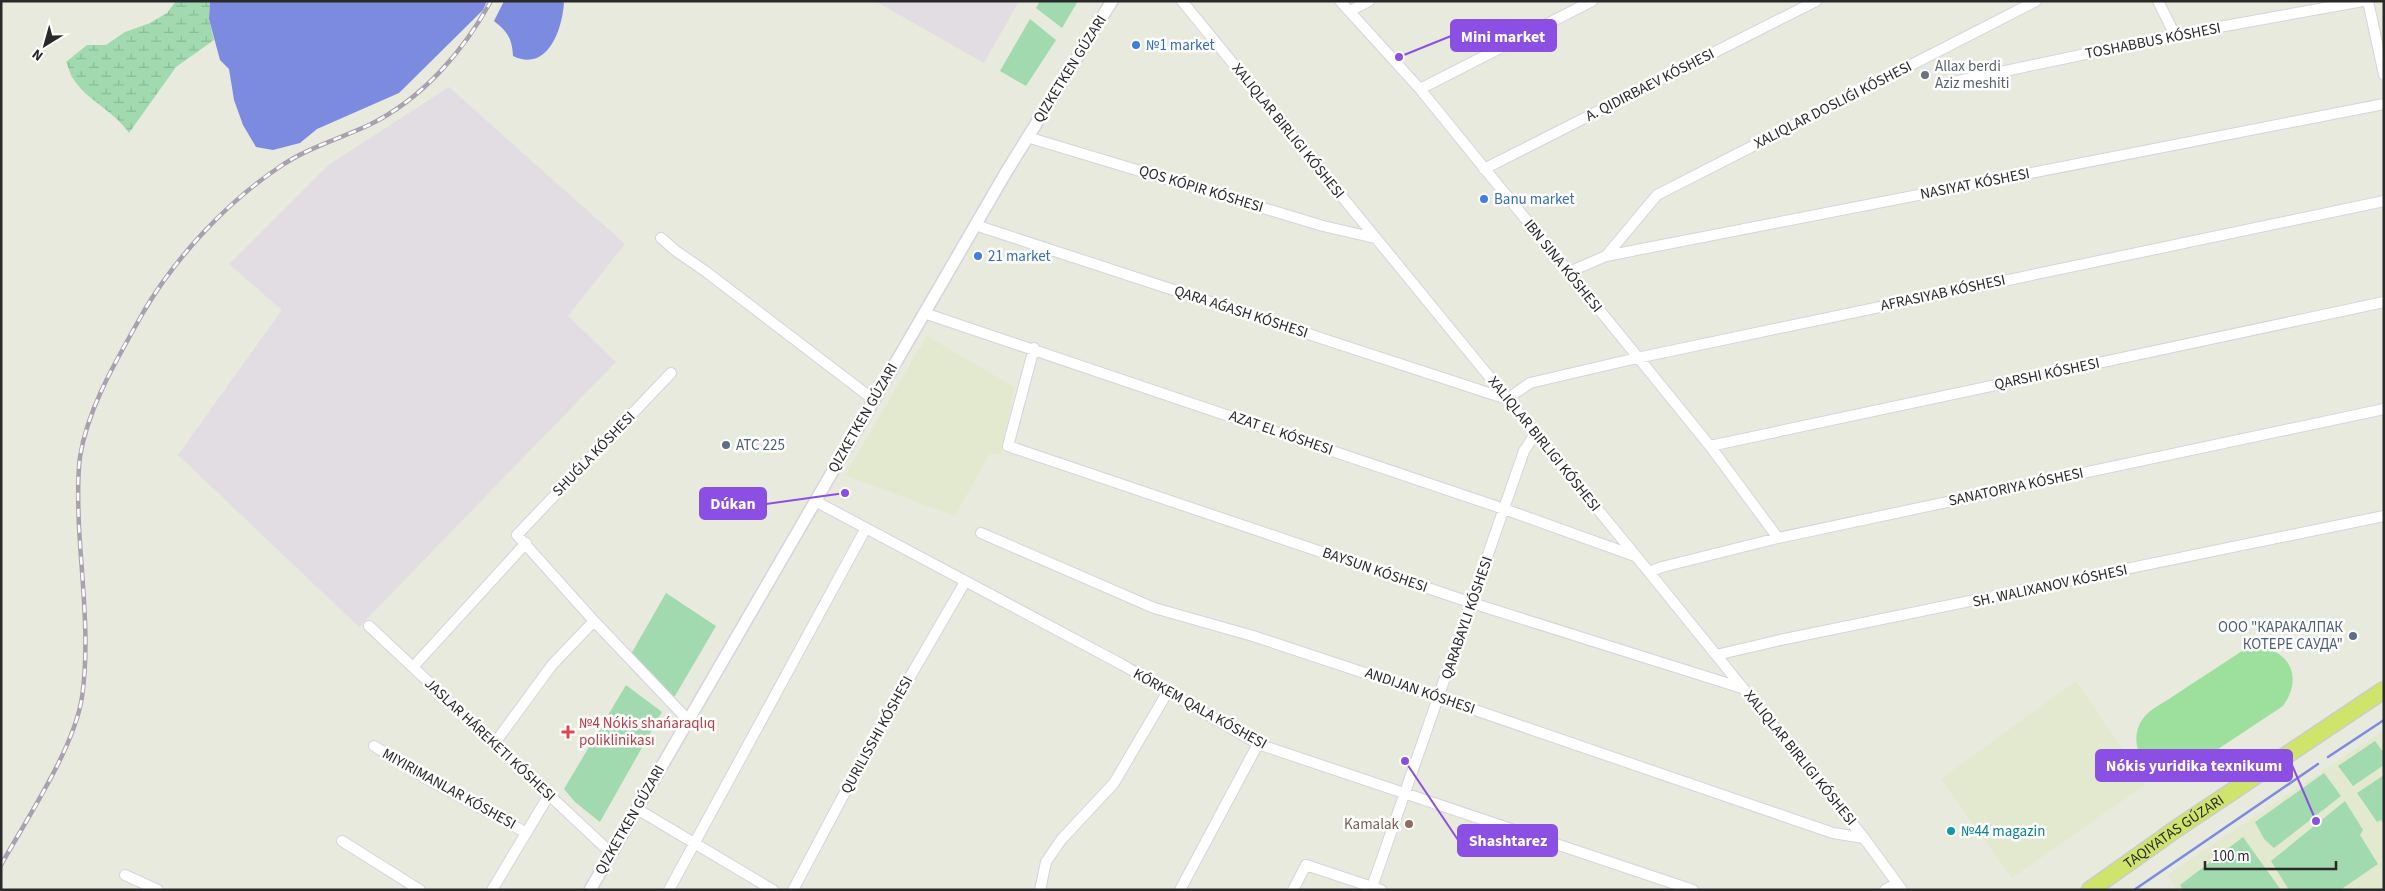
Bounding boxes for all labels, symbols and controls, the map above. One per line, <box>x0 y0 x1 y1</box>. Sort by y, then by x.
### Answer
street label: QIZKETKEN GÚZARI <box>1028 11 1112 127</box>
street label: TOSHABBUS KÓSHESI <box>2083 18 2223 64</box>
north arrow <box>20 20 70 70</box>
callout: Mini market <box>1451 20 1556 51</box>
text: Mini market <box>1461 26 1545 48</box>
place label: №1 market <box>1146 35 1215 56</box>
marker: №1 market <box>1130 39 1142 51</box>
street label: A. QIDIRBAEV KÓSHESI <box>1582 43 1718 127</box>
text: N <box>28 44 48 65</box>
street label: XALIQLAR DOSLIǴI KÓSHESI <box>1750 56 1916 154</box>
place label: Allax berdi Aziz meshiti <box>1935 56 2009 94</box>
street label: XALIQLAR BIRLIGI KÓSHESI <box>1227 59 1349 203</box>
marker: Allax berdi Aziz meshiti <box>1919 69 1931 81</box>
street label: QOS KÓPIR KÓSHESI <box>1136 160 1266 218</box>
street label: NASIYAT KÓSHESI <box>1918 163 2032 205</box>
place label: Banu market <box>1494 189 1574 210</box>
marker: Banu market <box>1478 193 1490 205</box>
street label: IBN SINA KÓSHESI <box>1519 215 1607 317</box>
place label: 21 market <box>988 246 1051 267</box>
marker: 21 market <box>972 250 984 262</box>
street label: AFRASIYAB KÓSHESI <box>1879 270 2007 316</box>
street label: QARA AǴASH KÓSHESI <box>1171 280 1311 344</box>
street label: QARSHI KÓSHESI <box>1992 353 2102 395</box>
street label: QIZKETKEN GÚZARI <box>823 359 903 477</box>
street label: XALIQLAR BIRLIGI KÓSHESI <box>1483 372 1605 516</box>
street label: AZAT EL KÓSHESI <box>1226 405 1336 461</box>
street label: SHUǴLA KÓSHESI <box>548 407 640 501</box>
place label: АТС 225 <box>736 435 785 456</box>
marker: АТС 225 <box>720 439 732 451</box>
street label: SANATORIYA KÓSHESI <box>1947 462 2085 512</box>
callout: Dúkan <box>700 488 766 519</box>
text: Dúkan <box>710 493 756 515</box>
street label: BAYSUN KÓSHESI <box>1320 542 1430 598</box>
street label: QARABAYLI KÓSHESI <box>1436 554 1498 682</box>
street label: SH. WALIXANOV KÓSHESI <box>1971 559 2129 613</box>
place label: ООО "КАРАКАЛПАК КОТЕРЕ САУДА" <box>2218 617 2343 655</box>
marker: ООО "КАРАКАЛПАК КОТЕРЕ САУДА" <box>2347 630 2359 642</box>
street label: ANDIJAN KÓSHESI <box>1362 662 1478 720</box>
street label: KÓRKEM QALA KÓSHESI <box>1129 664 1271 754</box>
street label: QURILISSHI KÓSHESI <box>836 672 918 798</box>
street label: JASLAR HÁREKETI KÓSHESI <box>420 674 560 806</box>
street label: XALIQLAR BIRLIGI KÓSHESI <box>1739 686 1861 830</box>
place label: №4 Nókis shańaraqlıq poliklinikası <box>579 713 715 751</box>
marker: №4 Nókis shańaraqlıq poliklinikası <box>561 725 575 739</box>
street label: MIYIRIMANLAR KÓSHESI <box>378 743 520 835</box>
callout: Nókis yuridika texnikumı <box>2096 750 2292 781</box>
text: Nókis yuridika texnikumı <box>2106 755 2282 777</box>
street label: QIZKETKEN GÚZARI <box>590 761 670 879</box>
street label: TAQIYATAS GÚZARI <box>2119 789 2228 874</box>
place label: Kamalak <box>1344 814 1400 835</box>
marker: Kamalak <box>1403 818 1415 830</box>
place label: №44 magazin <box>1961 821 2045 842</box>
callout: Shashtarez <box>1458 825 1557 856</box>
marker: №44 magazin <box>1945 825 1957 837</box>
text: Shashtarez <box>1469 830 1547 852</box>
scale bar <box>2205 838 2336 870</box>
text: 100 m <box>2212 846 2250 867</box>

